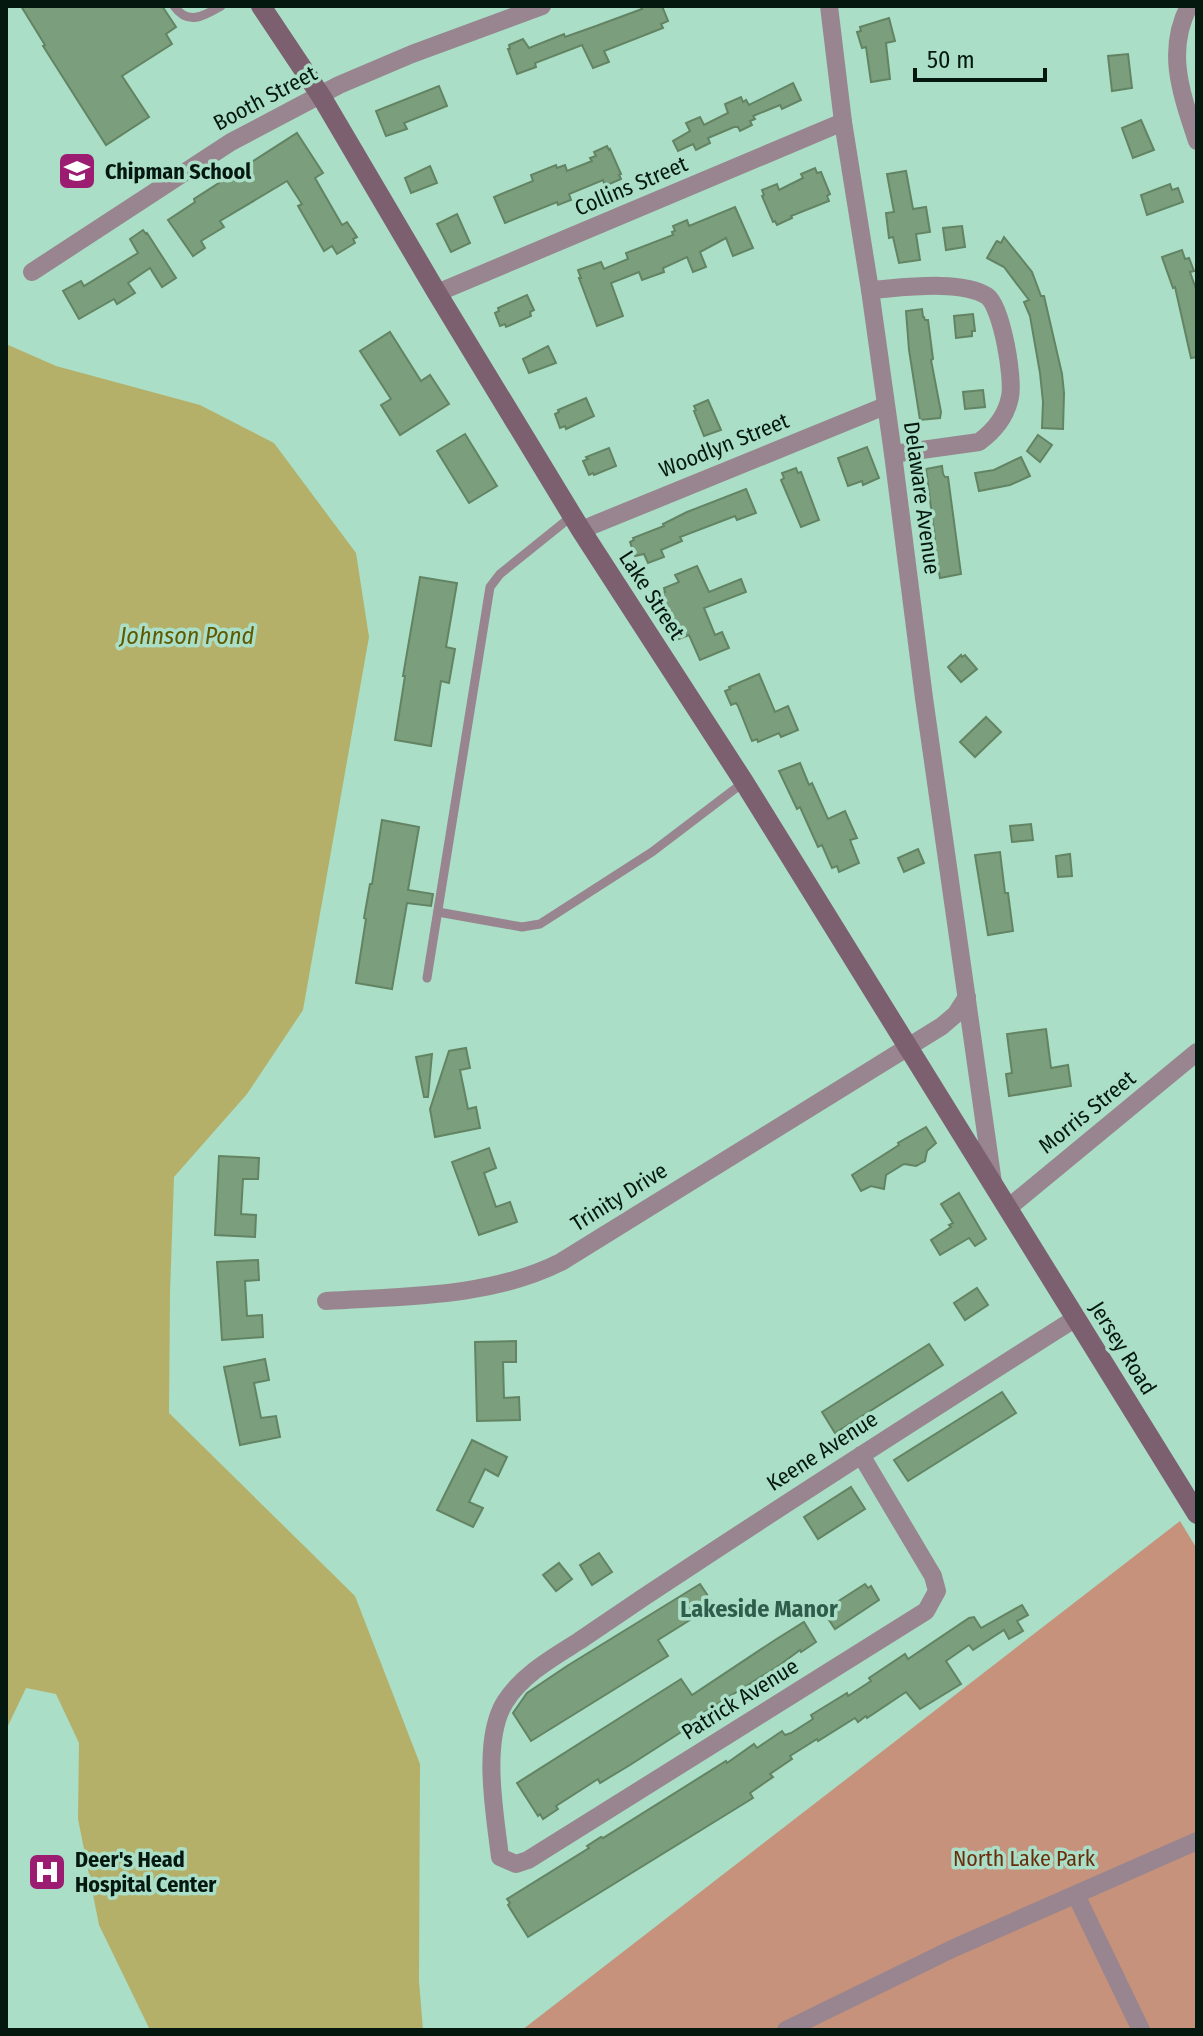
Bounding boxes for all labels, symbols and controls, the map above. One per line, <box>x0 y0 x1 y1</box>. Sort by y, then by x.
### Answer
scale bar <box>915 32 1045 82</box>
text: 50 m <box>927 46 975 74</box>
street label: Booth Street <box>209 59 322 137</box>
school or university icon: Chipman School <box>56 150 98 192</box>
street label: Collins Street <box>571 150 692 222</box>
place label: Chipman School <box>105 158 252 185</box>
street label: Woodlyn Street <box>655 406 794 483</box>
street label: Delaware Avenue <box>898 420 946 576</box>
street label: Lake Street <box>613 545 691 645</box>
water label: Johnson Pond <box>118 622 254 650</box>
street label: Morris Street <box>1033 1064 1141 1159</box>
street label: Trinity Drive <box>566 1157 672 1237</box>
street label: Jersey Road <box>1084 1296 1162 1400</box>
street label: Keene Avenue <box>761 1405 883 1497</box>
district label: Lakeside Manor <box>680 1595 838 1623</box>
street label: Patrick Avenue <box>677 1652 803 1746</box>
park label: North Lake Park <box>953 1845 1096 1872</box>
place label: Deer's Head Hospital Center <box>75 1846 217 1898</box>
hospital icon: Deer's Head Hospital Center <box>26 1851 68 1893</box>

